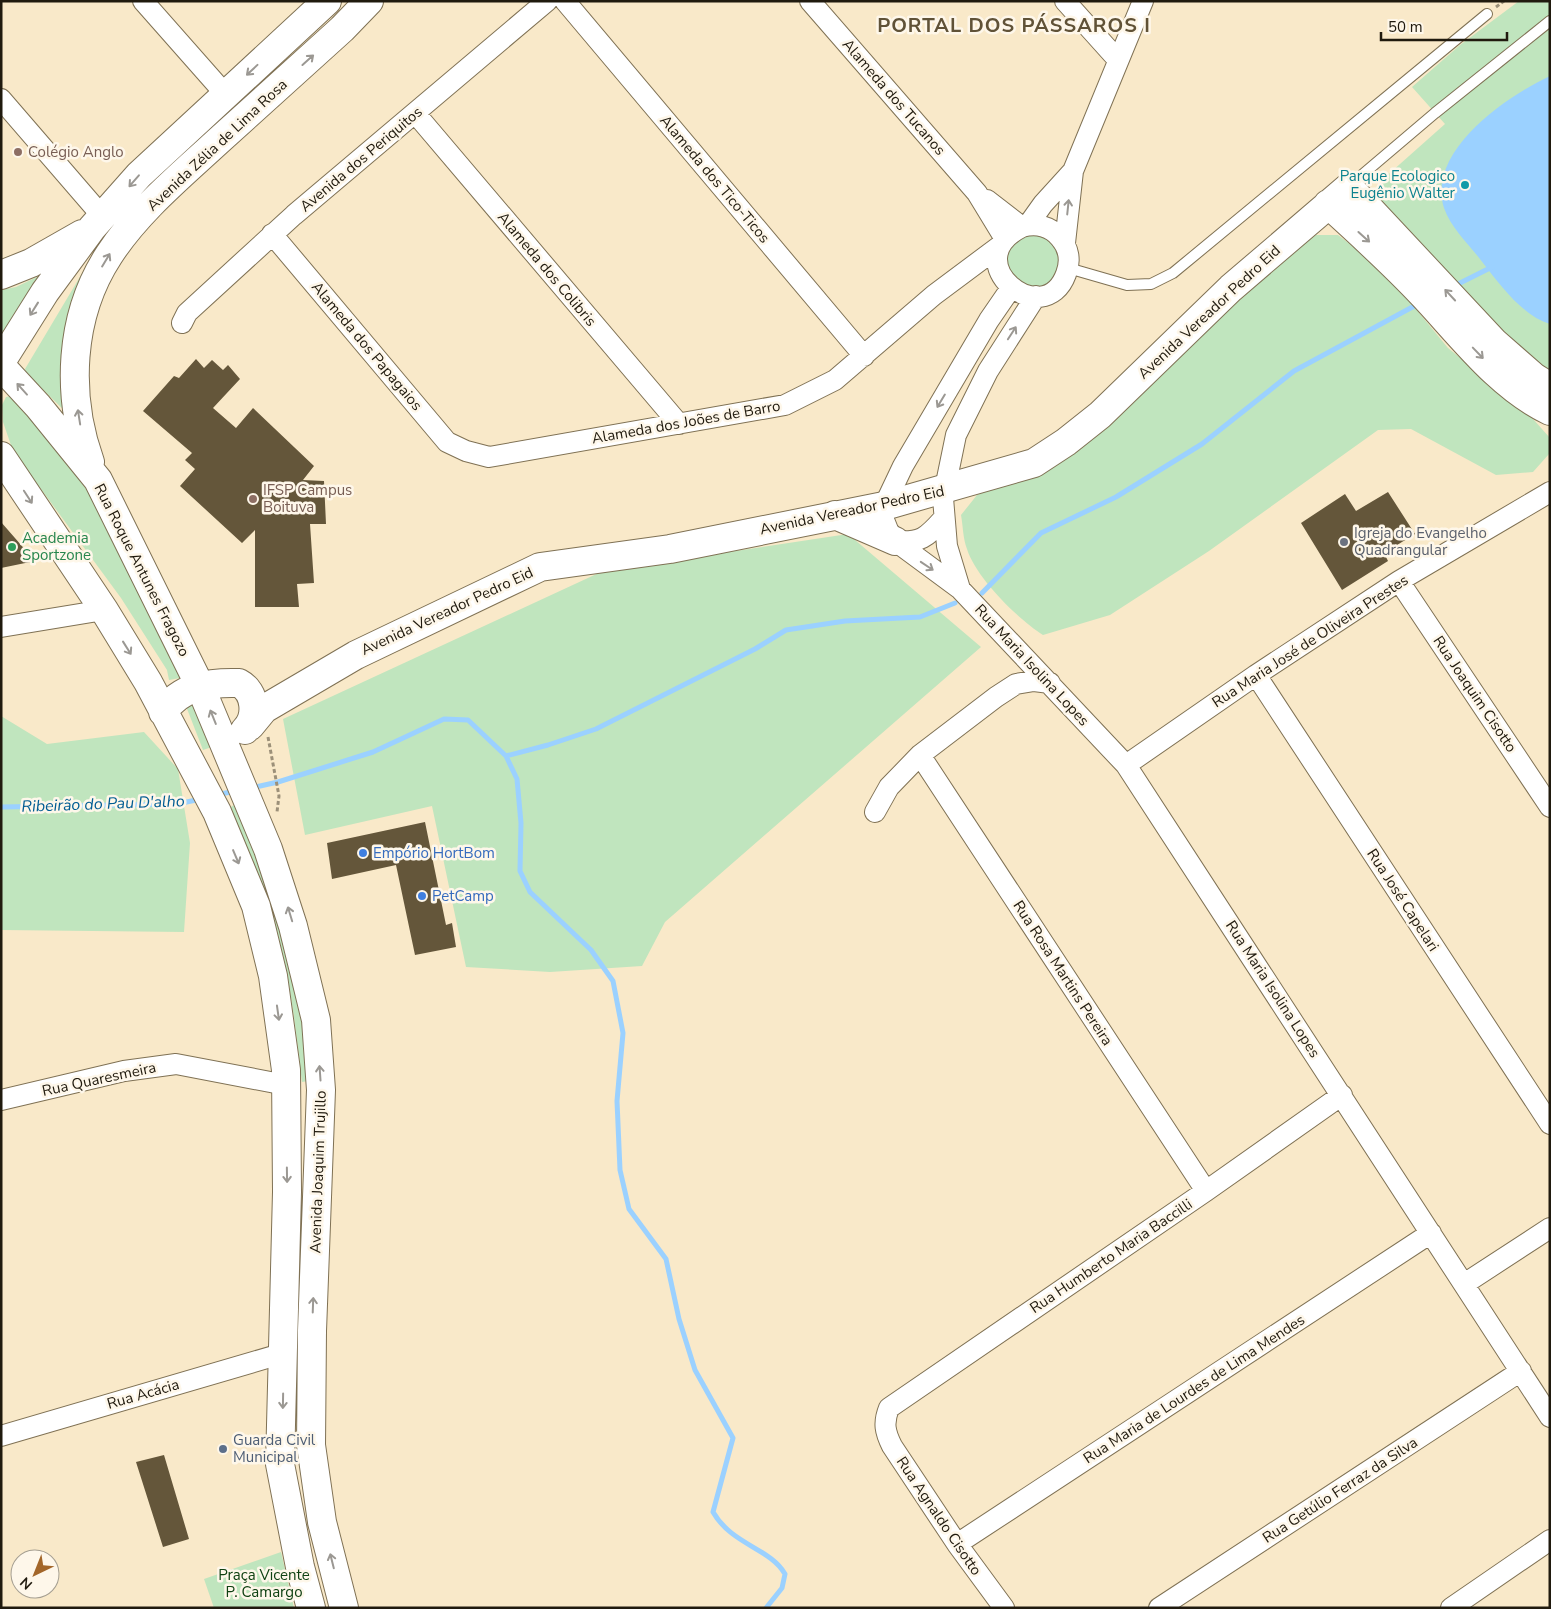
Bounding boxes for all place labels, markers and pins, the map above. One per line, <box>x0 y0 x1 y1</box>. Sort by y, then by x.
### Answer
place label: Colégio Anglo <box>28 142 124 162</box>
marker: Colégio Anglo <box>12 146 24 158</box>
place label: Parque Ecologico Eugênio Walter <box>1340 166 1456 203</box>
marker: Parque Ecologico Eugênio Walter <box>1459 179 1471 191</box>
place label: IFSP Campus Boituva <box>263 480 352 517</box>
marker: IFSP Campus Boituva <box>247 493 259 505</box>
place label: Igreja do Evangelho Quadrangular <box>1354 523 1487 560</box>
place label: Academia Sportzone <box>22 528 91 565</box>
marker: Igreja do Evangelho Quadrangular <box>1338 536 1350 548</box>
marker: Academia Sportzone <box>6 541 18 553</box>
place label: Empório HortBom <box>373 843 495 863</box>
marker: Empório HortBom <box>357 847 369 859</box>
place label: PetCamp <box>432 886 494 906</box>
marker: PetCamp <box>416 890 428 902</box>
place label: Guarda Civil Municipal <box>233 1430 316 1467</box>
marker: Guarda Civil Municipal <box>217 1443 229 1455</box>

